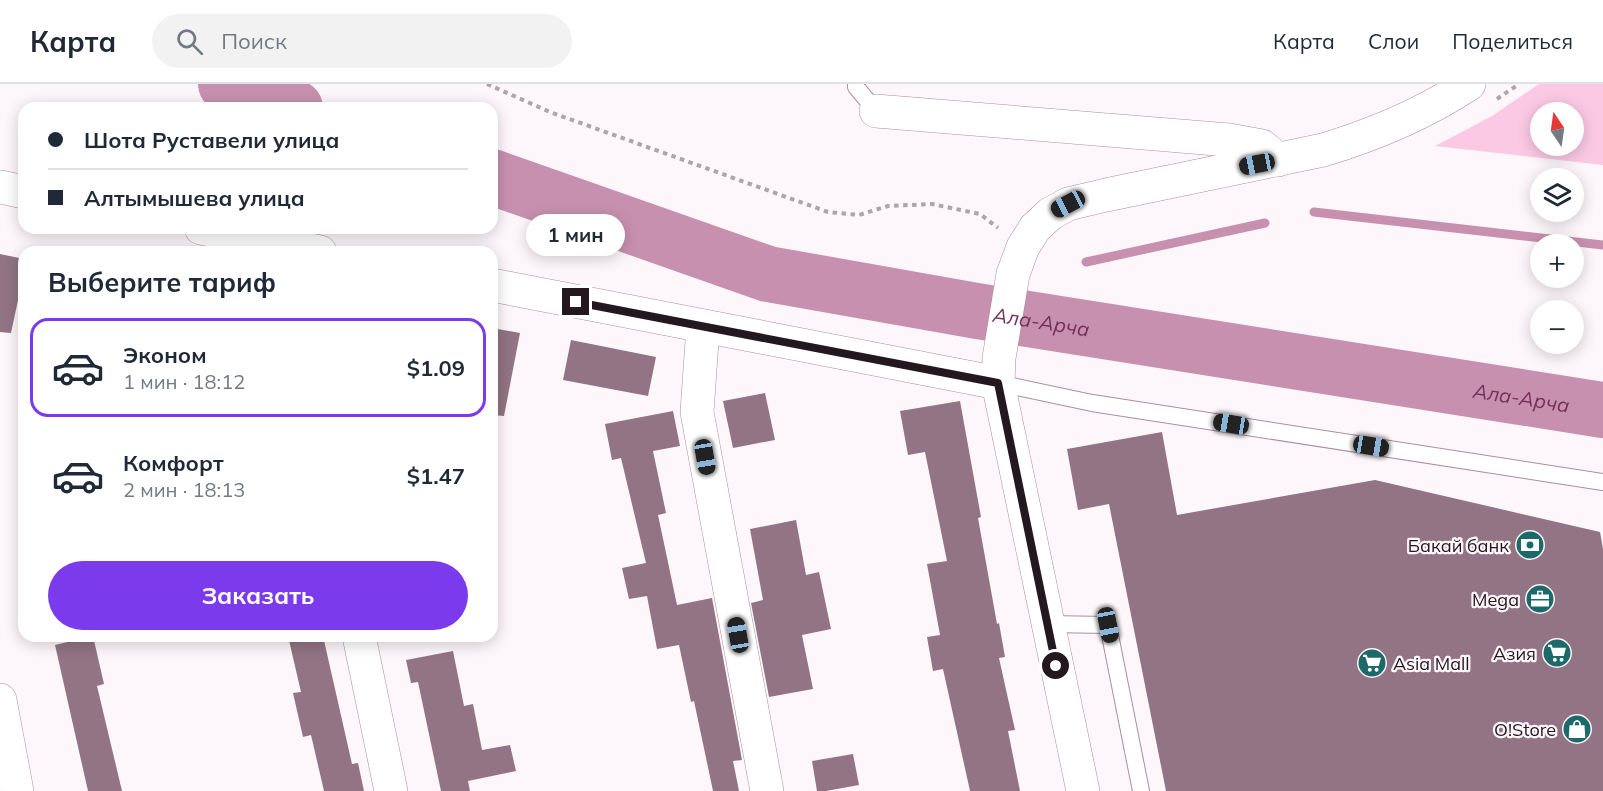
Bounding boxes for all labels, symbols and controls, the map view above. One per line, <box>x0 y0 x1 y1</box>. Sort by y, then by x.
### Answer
search box <box>152 14 572 68</box>
text: Карта <box>30 24 116 59</box>
icon: search <box>173 25 206 58</box>
text: Поиск <box>221 27 287 55</box>
text: Карта <box>1273 28 1335 54</box>
text: Слои <box>1368 28 1419 54</box>
text: Поделиться <box>1452 28 1573 54</box>
north arrow <box>1530 102 1584 156</box>
map controls <box>1530 102 1584 354</box>
text: Шота Руставели улица <box>84 126 339 154</box>
car <box>1238 152 1276 176</box>
button: layers <box>1530 168 1584 222</box>
text: Алтымышева улица <box>84 184 305 212</box>
car <box>1048 188 1088 220</box>
callout: 1 мин <box>526 215 626 257</box>
text: 1 мин <box>547 222 604 247</box>
button: + <box>1530 234 1584 288</box>
text: Выберите тариф <box>48 265 276 299</box>
route end <box>562 288 589 315</box>
button: − <box>1530 300 1584 354</box>
water label: Ала-Арча <box>990 301 1091 341</box>
icon: car <box>51 341 105 395</box>
text: Эконом <box>123 341 207 369</box>
text: $1.09 <box>407 354 465 382</box>
text: 1 мин · 18:12 <box>123 369 245 394</box>
water label: Ала-Арча <box>1470 377 1571 417</box>
car <box>1212 412 1250 436</box>
car <box>1352 434 1390 458</box>
car <box>693 438 717 476</box>
icon: car <box>51 449 105 503</box>
text: Комфорт <box>123 449 224 477</box>
text: $1.47 <box>407 462 465 490</box>
text: 2 мин · 18:13 <box>123 477 245 502</box>
bank icon: Бакай банк <box>1514 529 1546 561</box>
place label: Бакай банк <box>1408 534 1509 557</box>
button: Заказать <box>48 561 468 630</box>
office icon: Mega <box>1524 583 1556 615</box>
place label: Mega <box>1472 588 1519 611</box>
car <box>1096 606 1120 644</box>
car <box>726 616 750 654</box>
supermarket icon: Азия <box>1541 637 1573 669</box>
place label: Азия <box>1493 642 1536 665</box>
supermarket icon: Asia Mall <box>1356 647 1388 679</box>
route start <box>1042 652 1069 679</box>
place label: Asia Mall <box>1393 652 1470 675</box>
shop icon: O!Store <box>1561 713 1593 745</box>
place label: O!Store <box>1494 718 1556 741</box>

